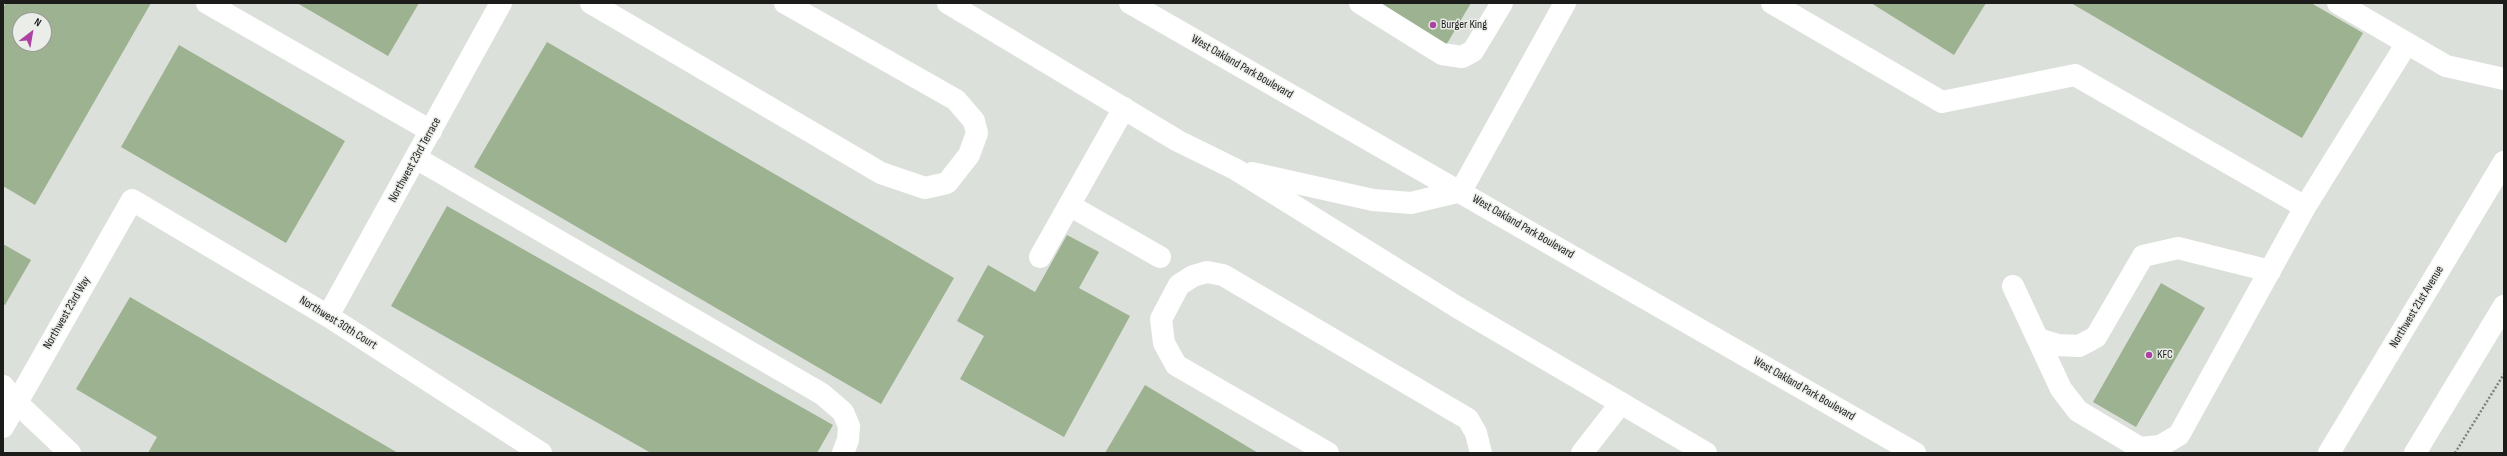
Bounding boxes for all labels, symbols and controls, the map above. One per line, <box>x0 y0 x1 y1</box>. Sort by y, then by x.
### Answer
north arrow <box>12 12 52 52</box>
text: N <box>32 15 44 29</box>
place label: Burger King <box>1441 18 1487 32</box>
marker: Burger King <box>1428 20 1438 30</box>
street label: West Oakland Park Boulevard <box>1188 32 1296 102</box>
street label: Northwest 23rd Terrace <box>386 115 444 205</box>
street label: West Oakland Park Boulevard <box>1469 192 1577 262</box>
street label: Northwest 21st Avenue <box>2387 263 2447 351</box>
street label: Northwest 23rd Way <box>40 274 94 352</box>
street label: Northwest 30th Court <box>296 293 380 353</box>
place label: KFC <box>2157 348 2173 362</box>
marker: KFC <box>2144 350 2154 360</box>
street label: West Oakland Park Boulevard <box>1750 354 1858 424</box>

